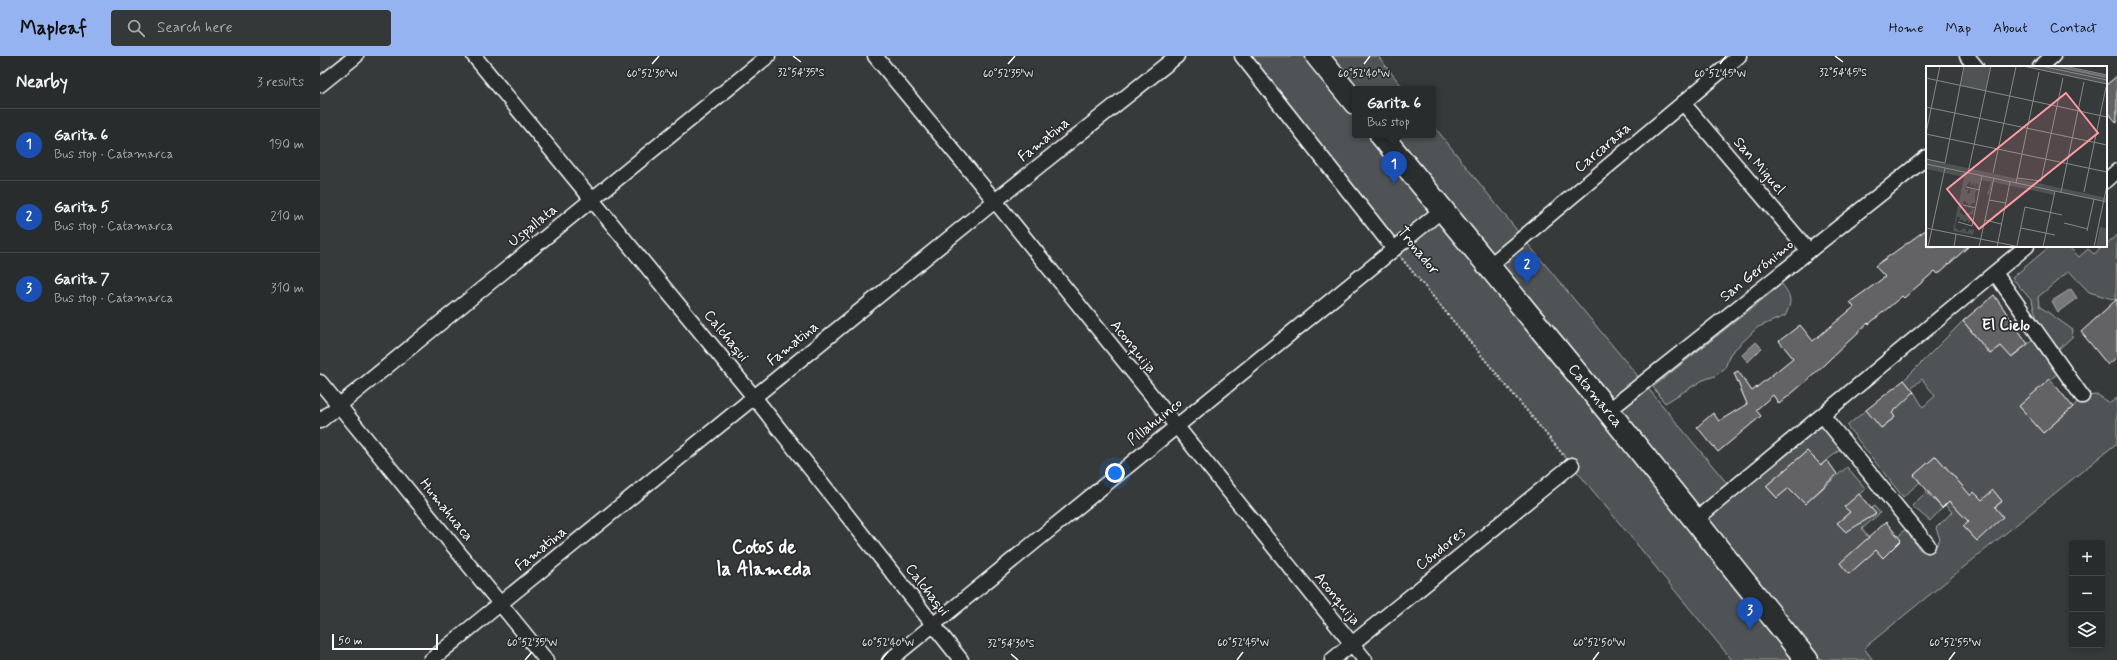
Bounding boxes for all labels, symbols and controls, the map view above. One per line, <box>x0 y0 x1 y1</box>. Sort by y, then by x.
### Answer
search box <box>111 10 391 46</box>
text: Mapleaf <box>20 16 87 41</box>
icon: search <box>125 17 147 39</box>
text: Search here <box>157 18 233 38</box>
text: Home <box>1889 19 1923 37</box>
text: Map <box>1945 19 1971 37</box>
text: About <box>1993 19 2028 37</box>
text: Contact <box>2050 19 2097 37</box>
text: 32°54'35"S <box>778 66 825 80</box>
text: 32°54'45"S <box>1819 66 1867 80</box>
inset map <box>1926 66 2107 247</box>
text: 60°52'30"W <box>627 67 677 81</box>
text: 60°52'35"W <box>983 67 1033 81</box>
text: 60°52'40"W <box>1338 67 1390 81</box>
text: 60°52'45"W <box>1694 67 1746 81</box>
text: Nearby <box>16 71 68 93</box>
text: 3 results <box>257 74 304 91</box>
popup <box>1352 86 1436 138</box>
text: Garita 6 <box>1367 94 1421 114</box>
street label: Famatina <box>1014 113 1074 167</box>
text: Bus stop <box>1367 114 1410 131</box>
street label: Carcaraña <box>1570 118 1636 178</box>
text: Garita 6 <box>54 126 108 146</box>
street label: San Miguel <box>1728 133 1790 199</box>
text: 1 <box>26 136 32 153</box>
text: 190 m <box>269 136 304 153</box>
text: Bus stop · Catamarca <box>54 146 173 163</box>
pin: 1 <box>1381 151 1407 184</box>
text: Garita 5 <box>54 198 110 218</box>
street label: Uspallata <box>504 200 562 252</box>
text: 2 <box>26 208 32 225</box>
text: 210 m <box>270 208 304 225</box>
text: Bus stop · Catamarca <box>54 218 173 235</box>
street label: Tronador <box>1392 223 1444 279</box>
street label: San Gerónimo <box>1716 235 1798 307</box>
pin: 2 <box>1514 251 1540 284</box>
text: Garita 7 <box>54 270 110 290</box>
text: 3 <box>26 280 32 297</box>
text: 310 m <box>271 280 304 297</box>
text: Bus stop · Catamarca <box>54 290 173 307</box>
street label: Calchaqui <box>699 306 753 366</box>
district label: El Cielo <box>1982 315 2030 336</box>
street label: Aconquija <box>1105 316 1161 378</box>
street label: Famatina <box>763 317 823 371</box>
street label: Catamarca <box>1563 360 1627 432</box>
street label: Pillahuinco <box>1123 394 1187 450</box>
your location <box>1105 463 1125 483</box>
street label: Humahuaca <box>415 475 477 545</box>
street label: Famatina <box>511 522 571 576</box>
street label: Cóndores <box>1412 522 1471 575</box>
district label: Cotos de la Alameda <box>717 535 811 582</box>
map controls <box>2069 540 2105 648</box>
button: + <box>2069 540 2105 576</box>
street label: Calchaqui <box>900 560 954 620</box>
street label: Aconquija <box>1309 568 1365 630</box>
button: − <box>2069 576 2105 612</box>
pin: 3 <box>1737 597 1763 630</box>
button: layers <box>2069 612 2105 648</box>
scale bar <box>332 632 438 651</box>
text: 50 m <box>338 634 363 648</box>
text: 60°52'35"W <box>507 636 557 650</box>
text: 60°52'40"W <box>862 636 914 650</box>
text: 60°52'45"W <box>1217 636 1269 650</box>
text: 60°52'50"W <box>1573 636 1625 650</box>
text: 60°52'55"W <box>1929 636 1981 650</box>
text: 32°54'30"S <box>988 637 1035 651</box>

